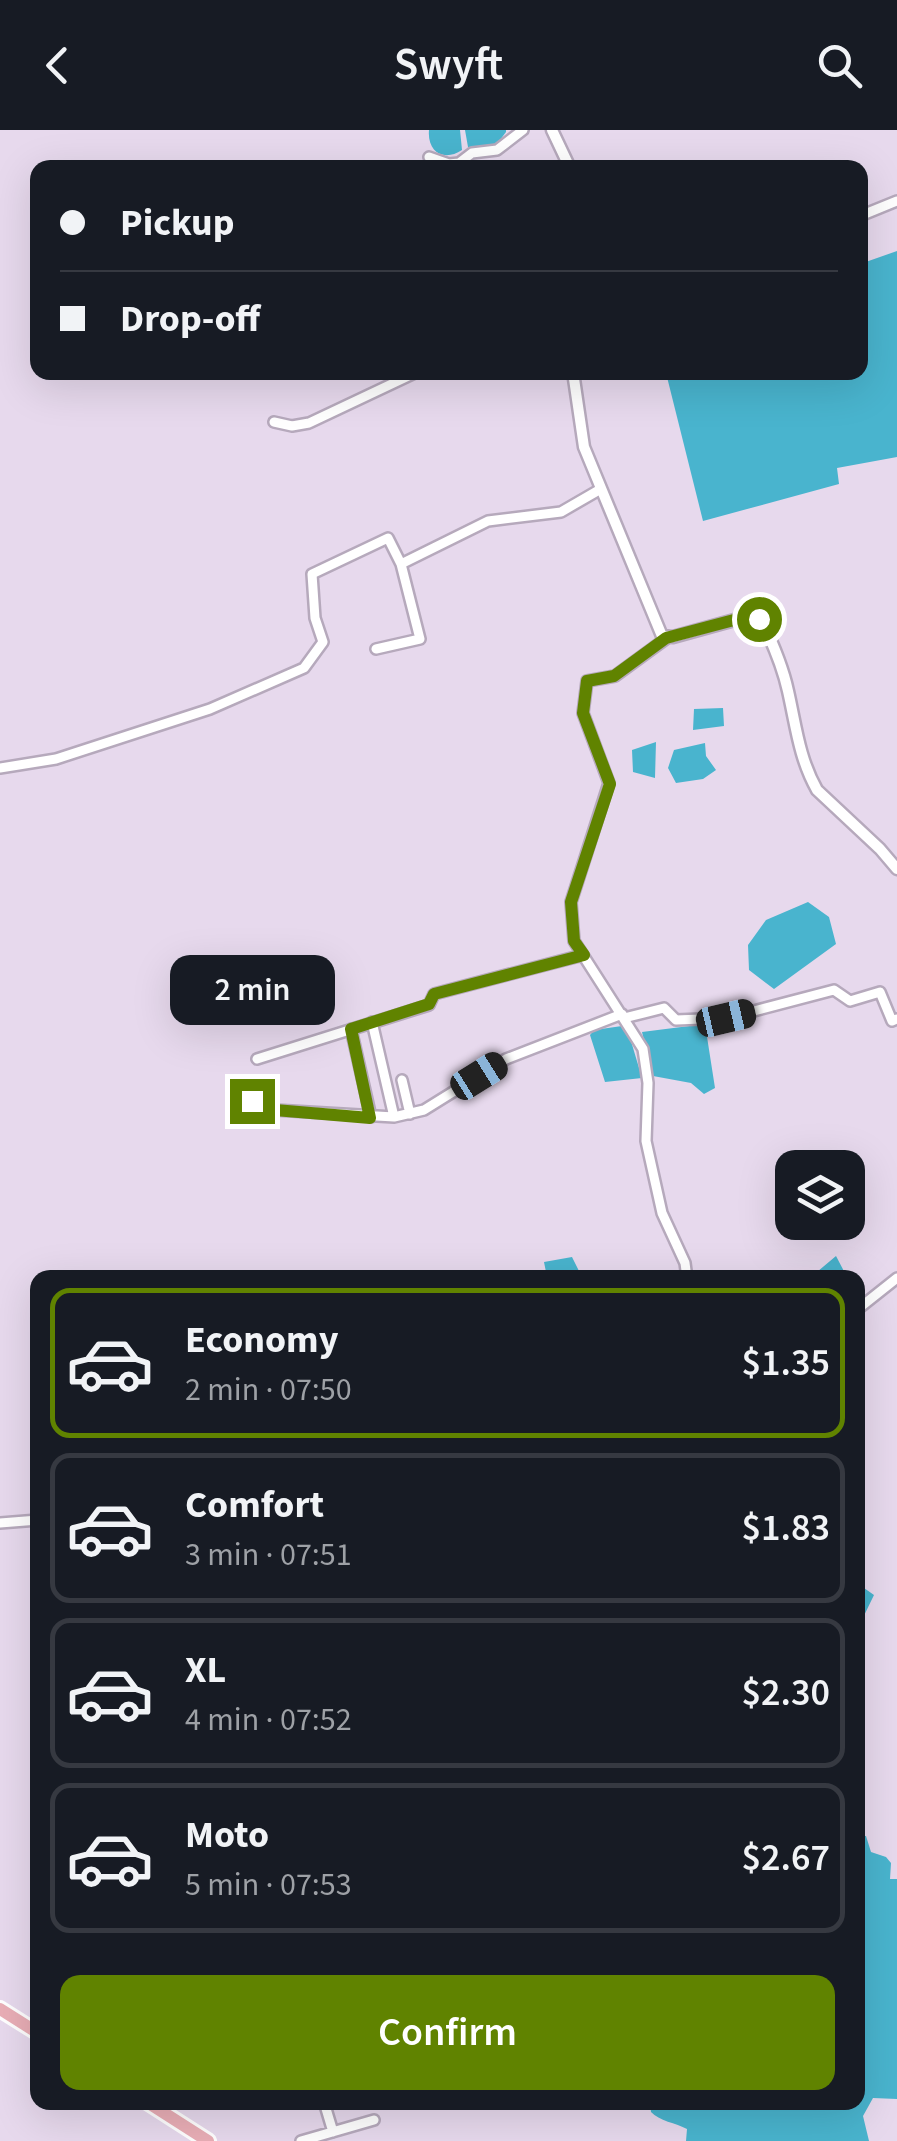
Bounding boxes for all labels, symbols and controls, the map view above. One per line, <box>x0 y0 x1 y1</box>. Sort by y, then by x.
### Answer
text: Swyft <box>394 33 503 97</box>
icon: back <box>30 38 85 93</box>
icon: search <box>812 38 867 93</box>
text: Pickup <box>120 196 234 250</box>
text: Drop-off <box>120 292 260 346</box>
route start <box>737 597 782 642</box>
callout: 2 min <box>170 956 334 1026</box>
text: 2 min <box>214 967 291 1013</box>
car <box>693 997 759 1039</box>
car <box>446 1047 512 1105</box>
route end <box>230 1079 275 1124</box>
map controls <box>775 1150 865 1240</box>
button: layers <box>775 1150 865 1240</box>
text: Economy <box>185 1313 338 1367</box>
icon: car <box>65 1318 155 1408</box>
text: $1.35 <box>742 1336 830 1390</box>
text: 2 min · 07:50 <box>185 1367 352 1413</box>
text: Comfort <box>185 1478 324 1532</box>
icon: car <box>65 1483 155 1573</box>
text: $1.83 <box>742 1501 830 1555</box>
text: 3 min · 07:51 <box>185 1532 352 1578</box>
text: XL <box>185 1643 226 1697</box>
icon: car <box>65 1648 155 1738</box>
text: $2.30 <box>742 1666 830 1720</box>
text: 4 min · 07:52 <box>185 1697 352 1743</box>
text: Moto <box>185 1808 269 1862</box>
icon: car <box>65 1813 155 1903</box>
text: $2.67 <box>742 1831 830 1885</box>
text: 5 min · 07:53 <box>185 1862 352 1908</box>
button: Confirm <box>60 1975 835 2090</box>

